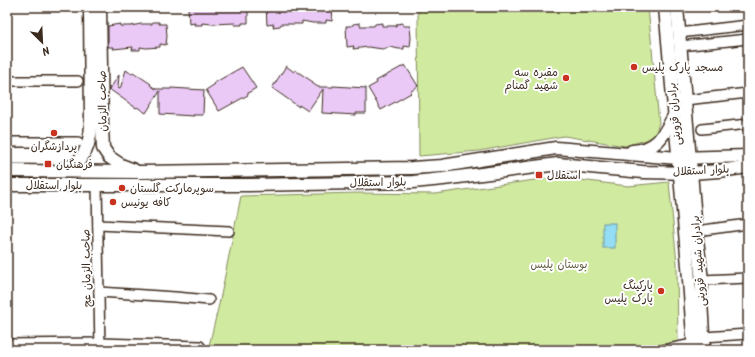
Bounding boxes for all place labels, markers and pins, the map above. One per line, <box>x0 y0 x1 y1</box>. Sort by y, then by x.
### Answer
place label: مسجد پارک پلیس <box>642 59 723 77</box>
marker: مسجد پارک پلیس <box>629 62 639 72</box>
place label: مقبره سه شهید گمنام <box>505 64 558 95</box>
marker: مقبره سه شهید گمنام <box>561 73 571 83</box>
marker: پردازشگران <box>49 128 59 138</box>
place label: پردازشگران <box>31 138 77 156</box>
place label: فرهنگیان <box>56 156 93 174</box>
marker: فرهنگیان <box>43 159 53 169</box>
place label: استقلال <box>547 167 581 185</box>
marker: استقلال <box>534 170 544 180</box>
place label: سوپرمارکت گلستان <box>130 180 214 198</box>
marker: سوپرمارکت گلستان <box>117 183 127 193</box>
place label: کافه یونیس <box>121 194 171 212</box>
marker: کافه یونیس <box>108 197 118 207</box>
place label: پارکینگ پارک پلیس <box>605 277 653 308</box>
marker: پارکینگ پارک پلیس <box>656 286 666 296</box>

